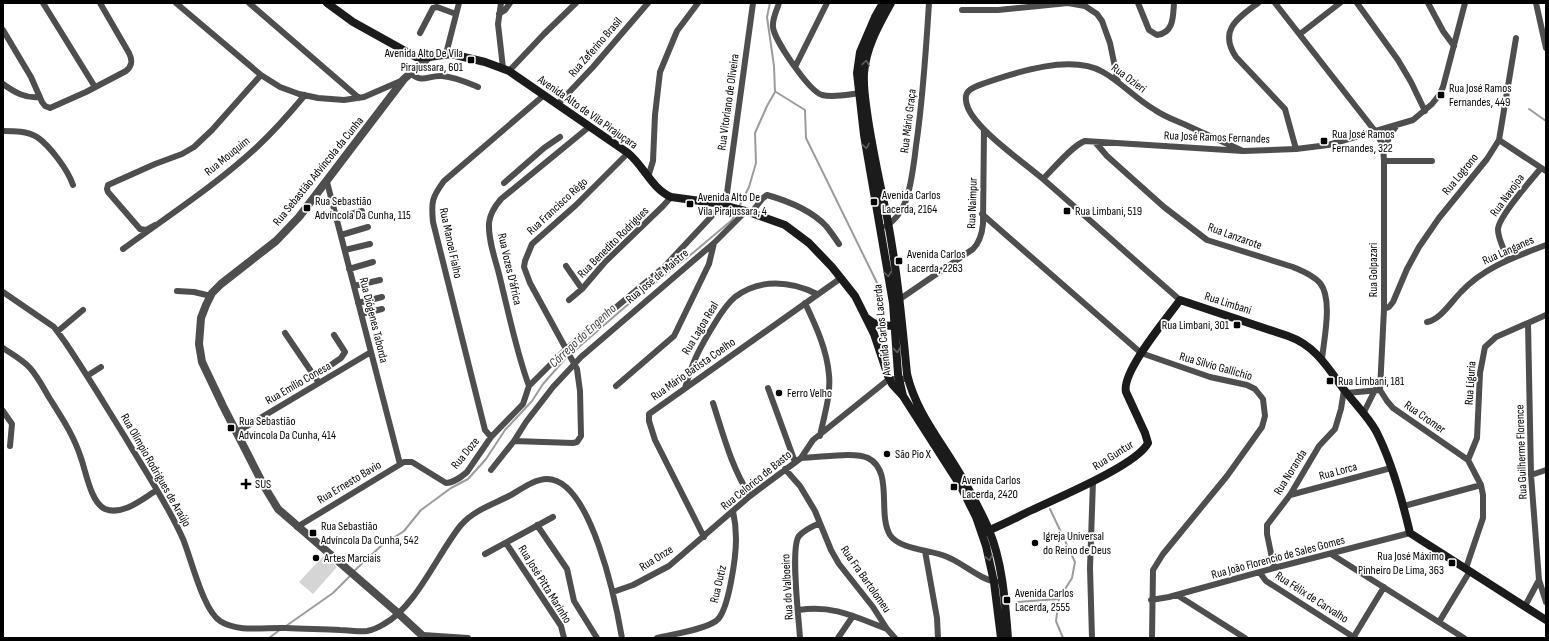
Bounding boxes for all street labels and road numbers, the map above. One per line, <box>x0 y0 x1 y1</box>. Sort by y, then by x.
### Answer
street label: Rua Zeferino Brasil <box>565 14 625 80</box>
street label: Rua Vitoriano de Oliveira <box>714 52 743 151</box>
street label: Rua Ozieri <box>1108 60 1149 96</box>
street label: Avenida Alto de Vila Pirajuçara <box>534 72 641 153</box>
street label: Rua Mário Graça <box>897 88 920 154</box>
street label: Rua Sebastião Advíncola da Cunha <box>270 113 367 229</box>
street label: Rua José Ramos Fernandes <box>1164 128 1270 147</box>
street label: Rua Mouquim <box>202 133 253 179</box>
street label: Rua Logrono <box>1439 150 1482 198</box>
street label: Rua Navojoa <box>1487 171 1528 220</box>
street label: Rua Francisco Rêgo <box>524 174 591 238</box>
street label: Rua Naimpur <box>964 177 981 229</box>
street label: Rua Benedito Rodrigues <box>574 203 652 281</box>
street label: Rua Manoel Fialho <box>436 206 465 280</box>
street label: Rua Lanzarote <box>1206 220 1264 253</box>
street label: Rua Vozes D'áfrica <box>494 232 525 307</box>
street label: Rua Langanes <box>1480 232 1536 268</box>
street label: Rua Golpazari <box>1366 243 1381 297</box>
street label: Rua José de Maistre <box>623 246 692 307</box>
street label: Rua Diógenes Taborda <box>356 276 391 365</box>
street label: Avenida Carlos Lacerda <box>870 283 895 377</box>
street label: Rua Limbani <box>1203 289 1253 318</box>
street label: Rua Lagoa Real <box>679 299 722 358</box>
street label: Rua Mário Batista Coelho <box>648 335 738 404</box>
street label: Rua Silvio Gallichio <box>1178 349 1254 384</box>
street label: Rua Emílio Conesa <box>263 358 334 408</box>
street label: Rua Liguria <box>1461 360 1480 405</box>
street label: Rua Cromer <box>1401 398 1449 437</box>
street label: Rua Guilherme Florence <box>1512 404 1531 500</box>
street label: Rua Olímpio Rodrigues de Araújo <box>117 411 194 530</box>
street label: Rua Doze <box>448 434 483 472</box>
street label: Rua Guntur <box>1090 437 1137 474</box>
street label: Rua Noranda <box>1271 446 1310 498</box>
street label: Rua Celorico de Basto <box>718 447 795 514</box>
street label: Rua Ernesto Bavio <box>315 457 384 507</box>
street label: Rua Lorca <box>1317 459 1359 484</box>
street label: Rua João Florencio de Sales Gomes <box>1210 532 1346 583</box>
street label: Rua José Pitta Marinho <box>515 542 575 626</box>
street label: Rua Onze <box>637 542 676 575</box>
street label: Rua Fra Bartolomeu <box>837 543 894 616</box>
street label: Rua do Valboeiro <box>778 554 797 620</box>
street label: Rua Outiz <box>707 563 730 604</box>
street label: Rua Félix de Carvalho <box>1272 568 1351 627</box>

